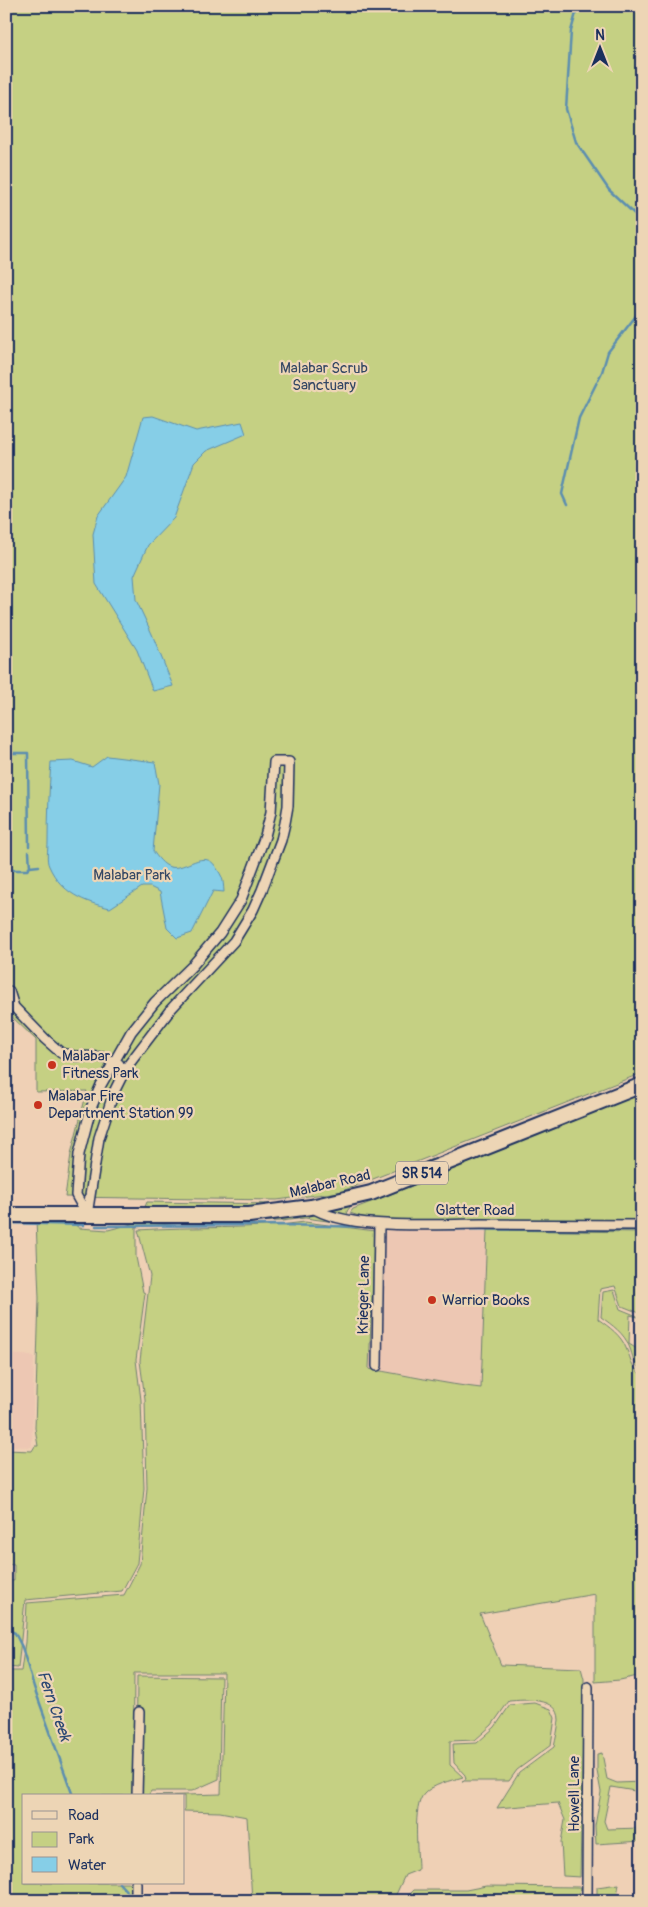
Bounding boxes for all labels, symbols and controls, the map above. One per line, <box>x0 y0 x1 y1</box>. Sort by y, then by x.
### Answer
north arrow <box>576 22 626 72</box>
text: N <box>595 27 605 44</box>
park label: Malabar Scrub Sanctuary <box>280 359 368 395</box>
park label: Malabar Park <box>93 866 172 885</box>
place label: Malabar Fitness Park <box>62 1047 139 1083</box>
marker: Malabar Fitness Park <box>46 1059 58 1071</box>
place label: Malabar Fire Department Station 99 <box>48 1087 193 1123</box>
marker: Malabar Fire Department Station 99 <box>32 1099 44 1111</box>
road number: SR 514 <box>396 1162 448 1184</box>
street label: Malabar Road <box>288 1165 372 1203</box>
street label: Glatter Road <box>435 1201 515 1220</box>
street label: Krieger Lane <box>354 1255 374 1335</box>
place label: Warrior Books <box>442 1291 530 1310</box>
marker: Warrior Books <box>426 1294 438 1306</box>
water label: Fern Creek <box>33 1668 76 1745</box>
street label: Howell Lane <box>565 1755 584 1832</box>
legend <box>22 1794 185 1884</box>
text: Road <box>68 1806 99 1825</box>
text: Park <box>68 1830 95 1849</box>
text: Water <box>68 1856 107 1875</box>

